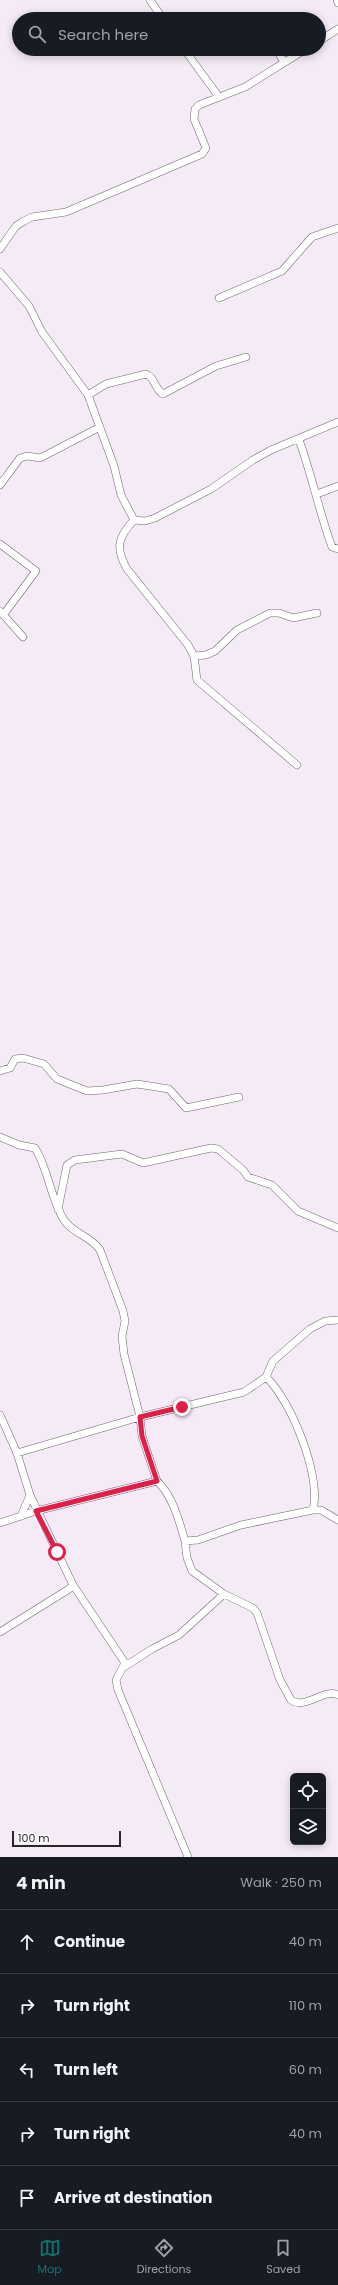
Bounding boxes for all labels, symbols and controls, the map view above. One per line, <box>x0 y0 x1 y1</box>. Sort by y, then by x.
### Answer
search box <box>12 12 326 56</box>
icon: search <box>26 23 48 45</box>
text: Search here <box>58 24 148 45</box>
route end <box>173 1398 191 1416</box>
route start <box>48 1543 66 1561</box>
map controls <box>290 1773 326 1845</box>
button: locate <box>290 1773 326 1809</box>
button: layers <box>290 1809 326 1845</box>
scale bar <box>12 1829 121 1848</box>
text: 100 m <box>18 1830 50 1846</box>
text: 4 min <box>16 1871 66 1895</box>
text: Walk · 250 m <box>240 1873 322 1892</box>
icon: ahead <box>16 1931 38 1953</box>
text: Continue <box>54 1931 125 1952</box>
text: 40 m <box>289 1932 322 1951</box>
icon: right <box>16 1995 38 2017</box>
text: Turn right <box>54 1995 130 2016</box>
text: 110 m <box>289 1996 322 2015</box>
icon: left <box>16 2059 38 2081</box>
text: Turn left <box>54 2059 118 2080</box>
text: 60 m <box>289 2060 322 2079</box>
icon: right <box>16 2123 38 2145</box>
text: Turn right <box>54 2123 130 2144</box>
text: 40 m <box>289 2124 322 2143</box>
icon: arrive <box>16 2187 38 2209</box>
text: Arrive at destination <box>54 2187 212 2208</box>
tab: Map <box>37 2237 62 2278</box>
tab: Directions <box>137 2237 191 2278</box>
tab: Saved <box>266 2237 301 2278</box>

